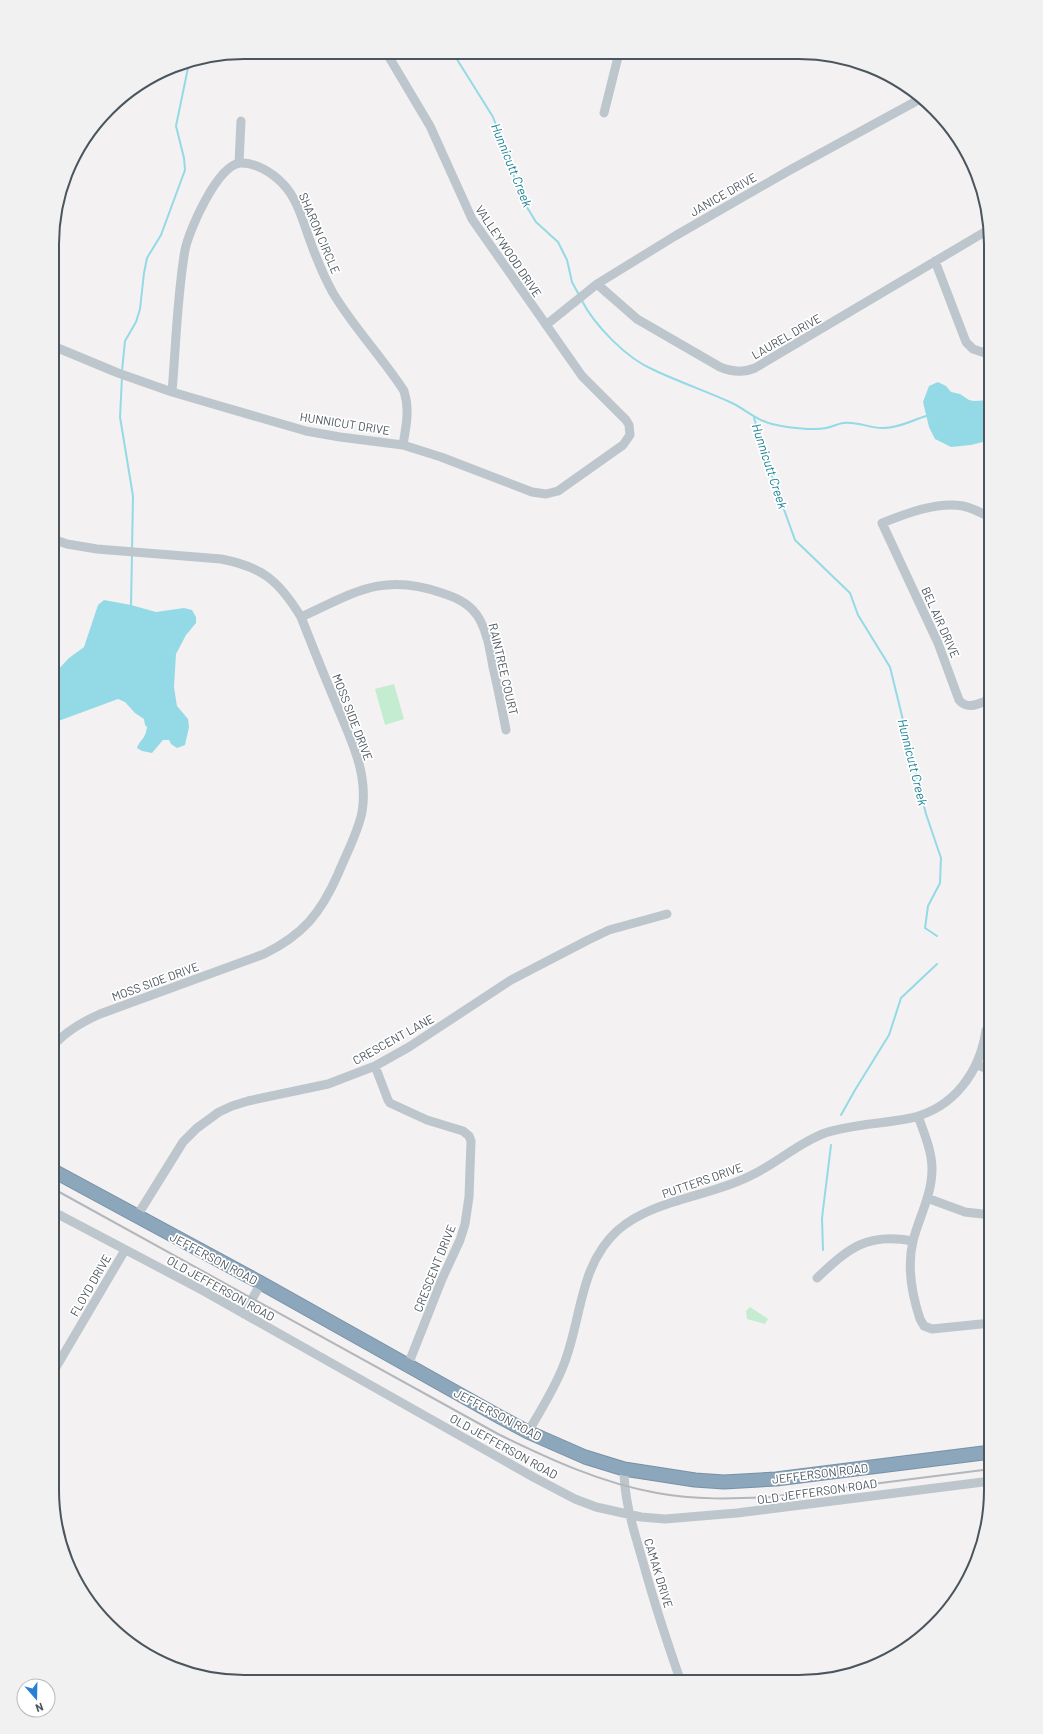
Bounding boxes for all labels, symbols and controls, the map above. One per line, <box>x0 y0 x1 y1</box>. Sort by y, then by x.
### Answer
water label: Hunnicutt Creek <box>488 121 536 210</box>
street label: JANICE DRIVE <box>687 169 759 219</box>
street label: SHARON CIRCLE <box>297 190 343 276</box>
street label: VALLEYWOOD DRIVE <box>473 202 545 300</box>
street label: LAUREL DRIVE <box>749 310 823 362</box>
street label: HUNNICUT DRIVE <box>299 409 391 437</box>
water label: Hunnicutt Creek <box>749 421 792 511</box>
street label: BEL AIR DRIVE <box>919 584 963 660</box>
street label: RAINTREE COURT <box>487 622 521 717</box>
street label: MOSS SIDE DRIVE <box>330 672 376 762</box>
water label: Hunnicutt Creek <box>894 717 932 808</box>
street label: MOSS SIDE DRIVE <box>110 959 200 1003</box>
street label: CRESCENT LANE <box>350 1011 436 1067</box>
street label: PUTTERS DRIVE <box>660 1160 744 1200</box>
street label: CRESCENT DRIVE <box>410 1222 458 1314</box>
street label: JEFFERSON ROAD <box>168 1229 260 1287</box>
street label: FLOYD DRIVE <box>67 1251 113 1319</box>
street label: OLD JEFFERSON ROAD <box>165 1253 277 1323</box>
street label: JEFFERSON ROAD <box>452 1385 544 1443</box>
street label: OLD JEFFERSON ROAD <box>448 1411 560 1481</box>
street label: JEFFERSON ROAD <box>771 1460 869 1486</box>
street label: OLD JEFFERSON ROAD <box>756 1476 878 1506</box>
street label: CAMAK DRIVE <box>642 1536 676 1610</box>
north arrow <box>16 1678 56 1718</box>
text: N <box>34 1701 45 1715</box>

